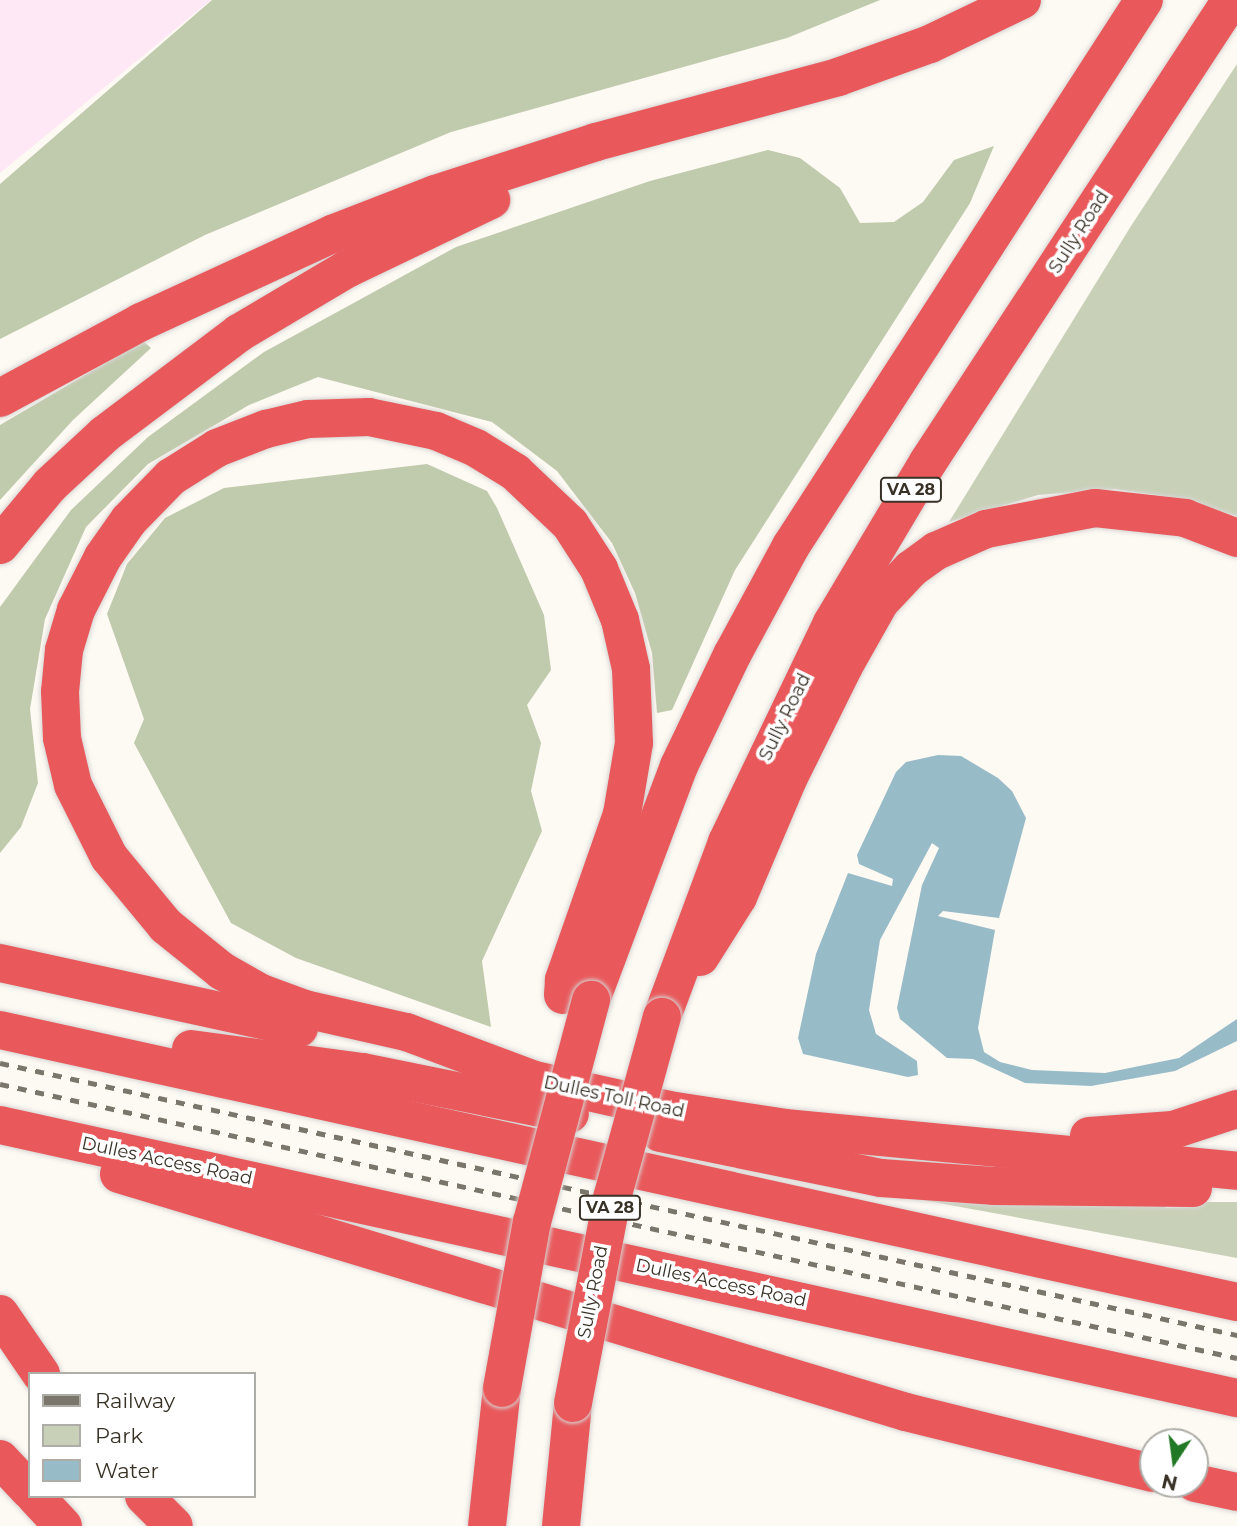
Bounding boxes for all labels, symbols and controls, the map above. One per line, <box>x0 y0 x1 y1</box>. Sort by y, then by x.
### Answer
street label: Sully Road <box>1044 187 1114 277</box>
road number: VA 28 <box>880 477 942 503</box>
street label: Sully Road <box>755 670 815 764</box>
street label: Dulles Toll Road <box>542 1072 686 1122</box>
street label: Dulles Access Road <box>80 1132 254 1190</box>
road number: VA 28 <box>578 1196 642 1220</box>
street label: Sully Road <box>573 1244 613 1340</box>
street label: Dulles Access Road <box>634 1254 808 1312</box>
legend <box>28 1372 256 1498</box>
text: Railway <box>95 1388 175 1413</box>
text: Park <box>95 1423 143 1448</box>
north arrow <box>1139 1428 1209 1498</box>
text: Water <box>95 1458 159 1483</box>
text: N <box>1160 1469 1180 1495</box>

